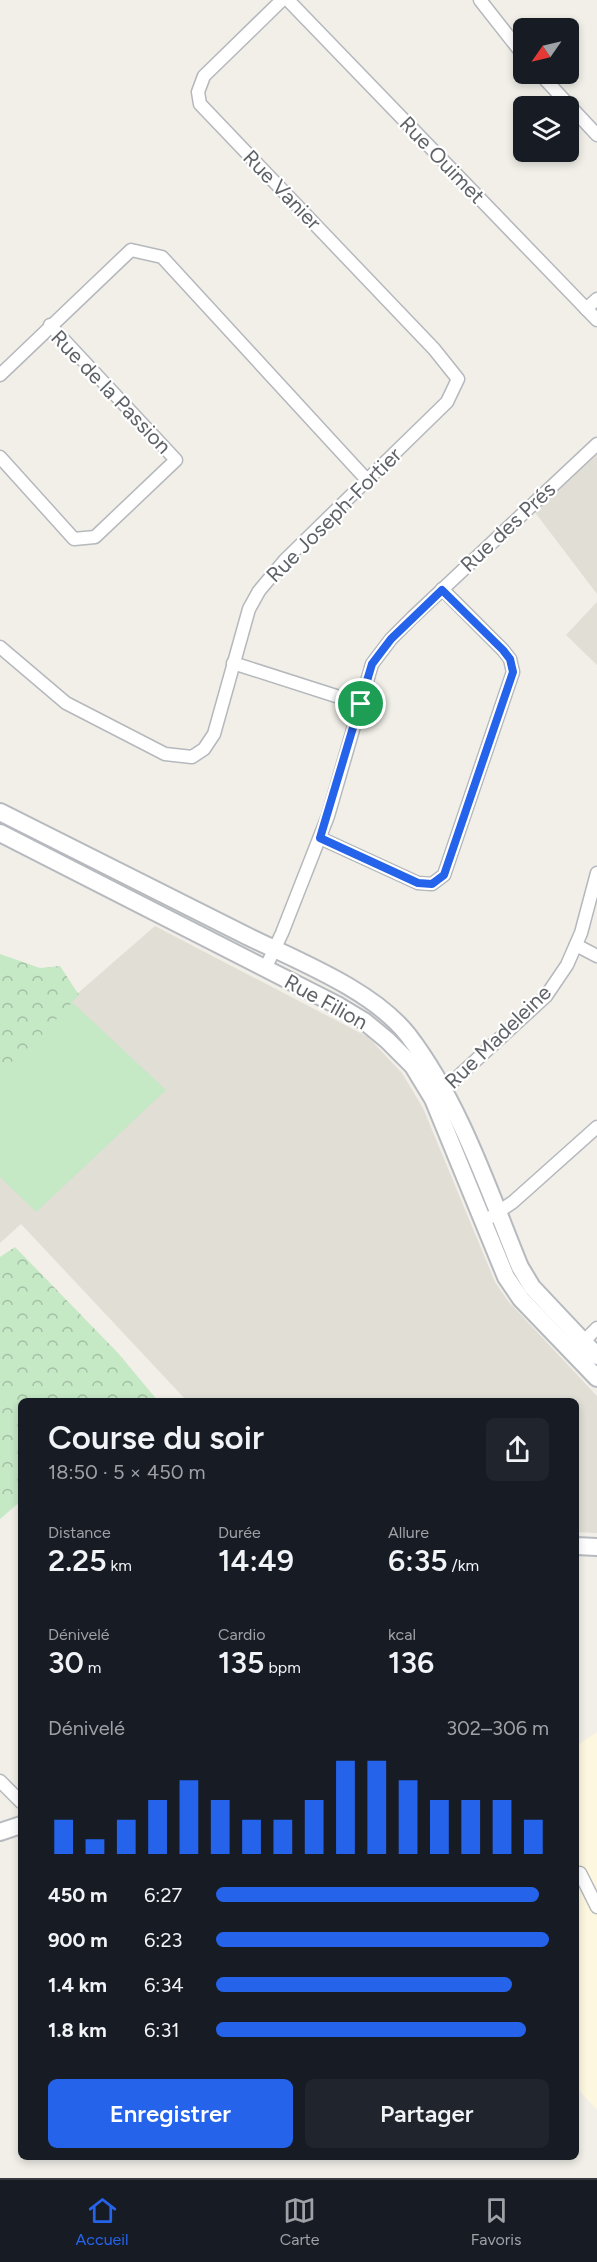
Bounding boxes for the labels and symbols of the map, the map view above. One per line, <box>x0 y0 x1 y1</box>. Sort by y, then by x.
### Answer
north arrow <box>513 18 579 84</box>
street label: Rue Ouimet <box>395 111 490 209</box>
street label: Rue Vanier <box>238 145 326 235</box>
street label: Rue de la Passion <box>46 325 177 459</box>
street label: Rue Joseph-Fortier <box>261 442 406 587</box>
street label: Rue des Prés <box>455 476 560 577</box>
pin <box>335 678 386 729</box>
street label: Rue Filion <box>280 969 372 1035</box>
street label: Rue Madeleine <box>439 980 556 1094</box>

